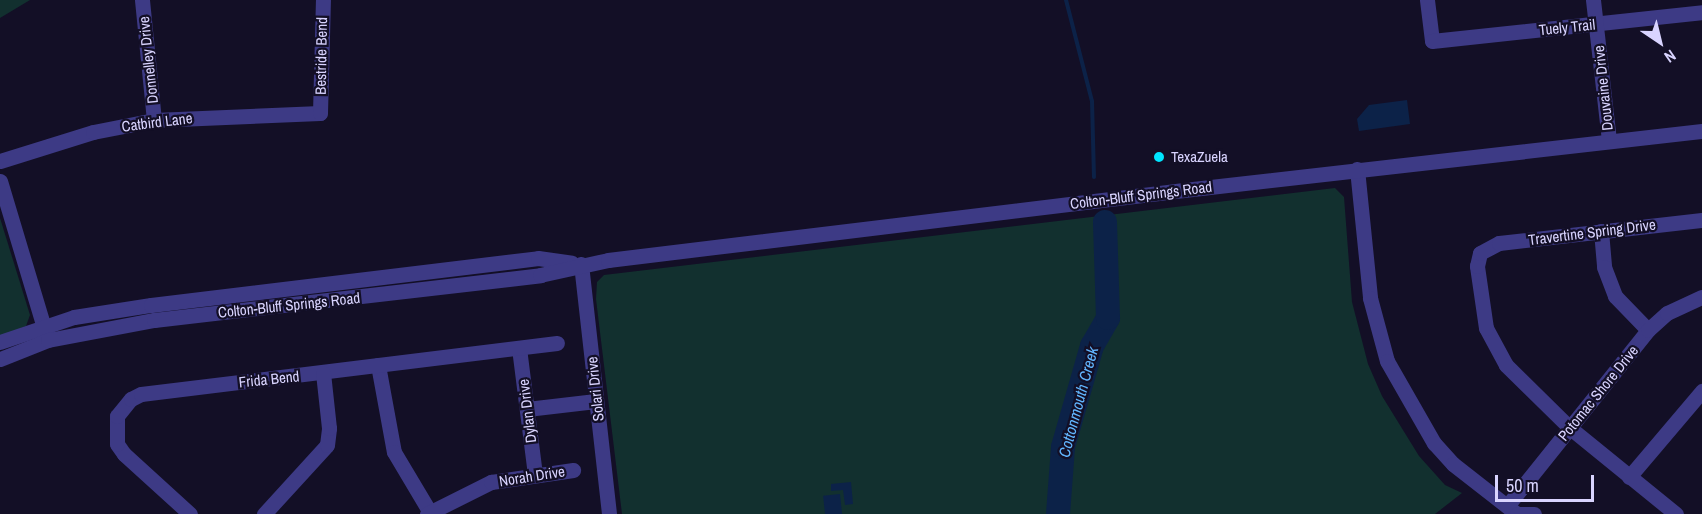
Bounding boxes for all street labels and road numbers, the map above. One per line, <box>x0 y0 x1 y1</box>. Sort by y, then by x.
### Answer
street label: Tuely Trail <box>1538 15 1596 39</box>
street label: Donnelley Drive <box>134 16 162 104</box>
street label: Bestride Bend <box>311 17 331 95</box>
street label: Douvaine Drive <box>1590 45 1616 131</box>
street label: Catbird Lane <box>121 109 193 135</box>
street label: Colton-Bluff Springs Road <box>1069 177 1213 213</box>
street label: Travertine Spring Drive <box>1527 215 1657 249</box>
street label: Colton-Bluff Springs Road <box>217 289 361 321</box>
street label: Potomac Shore Drive <box>1554 342 1642 444</box>
street label: Solari Drive <box>583 356 607 422</box>
street label: Frida Bend <box>238 367 300 391</box>
street label: Dylan Drive <box>514 378 540 444</box>
street label: Norah Drive <box>498 462 566 490</box>

